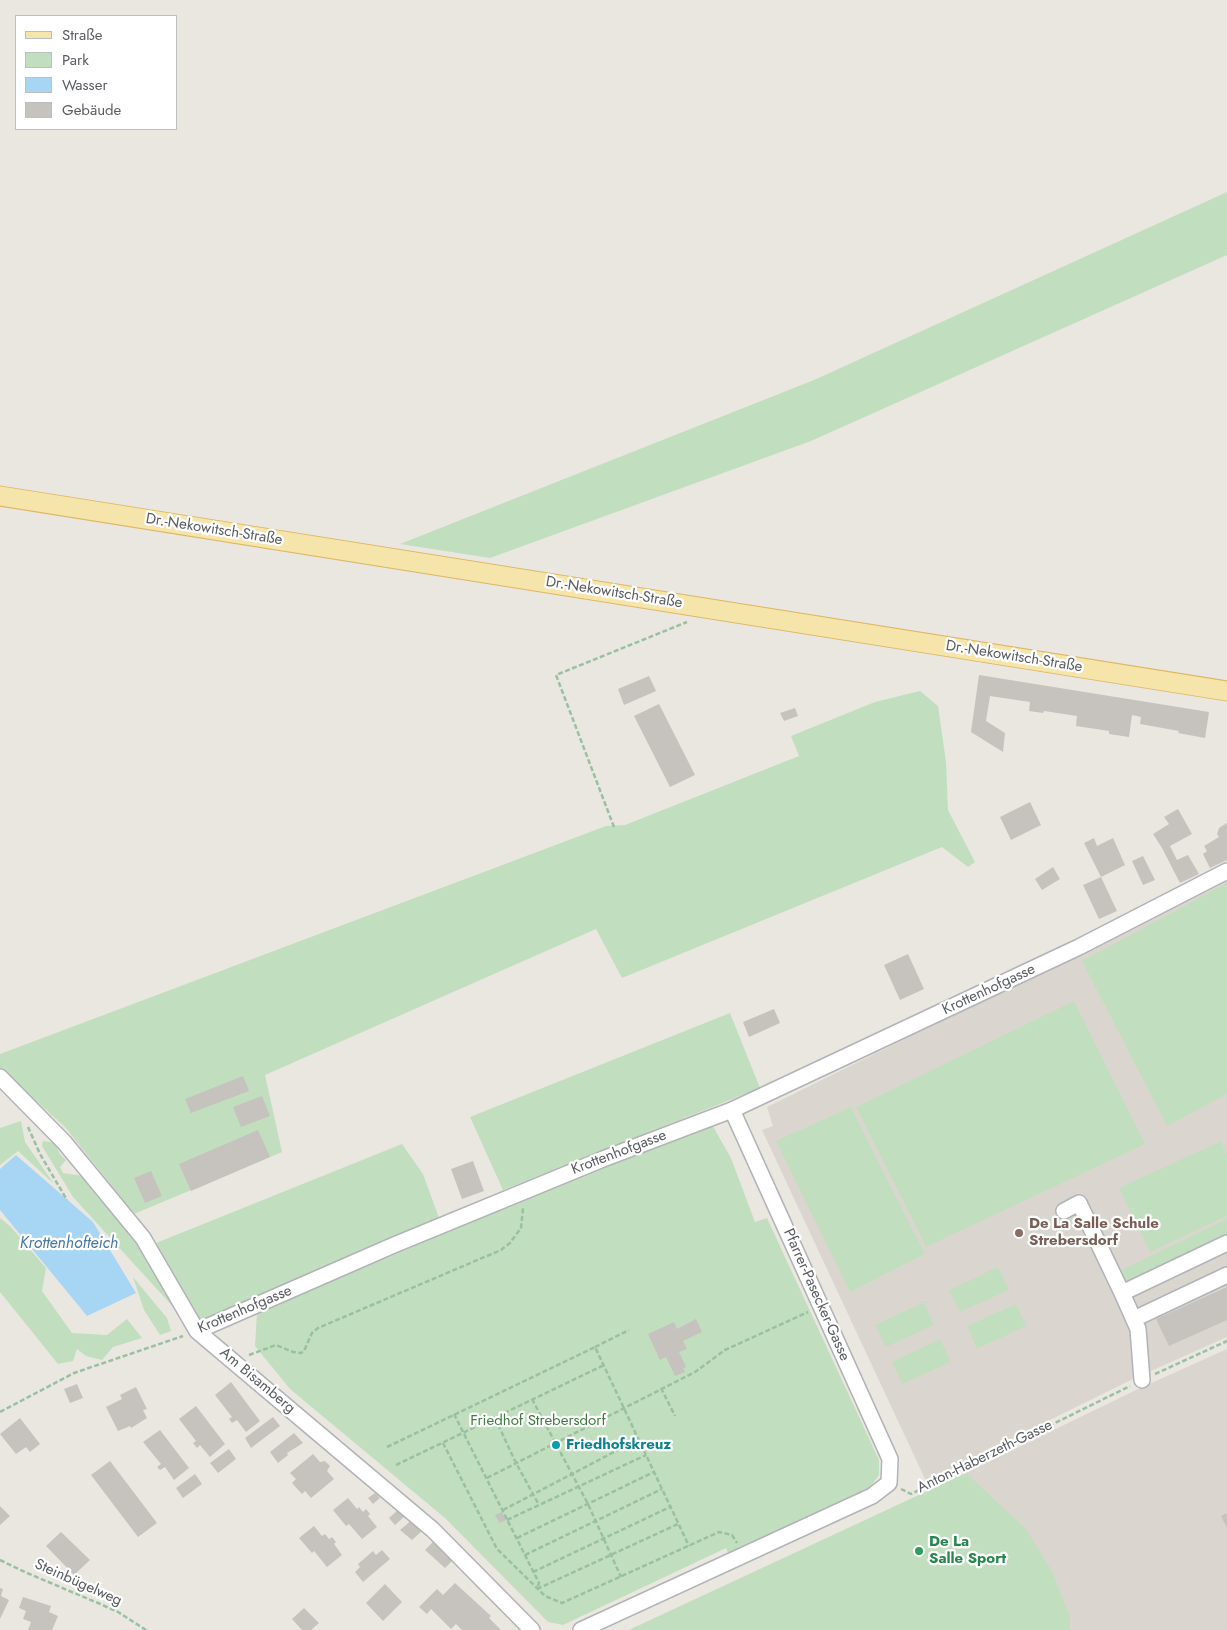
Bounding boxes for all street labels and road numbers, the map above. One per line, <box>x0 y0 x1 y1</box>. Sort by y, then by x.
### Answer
street label: Dr.-Nekowitsch-Straße <box>144 510 284 550</box>
street label: Dr.-Nekowitsch-Straße <box>544 573 684 613</box>
street label: Dr.-Nekowitsch-Straße <box>944 637 1084 677</box>
street label: Krottenhofgasse <box>940 961 1038 1019</box>
street label: Krottenhofgasse <box>569 1127 669 1179</box>
street label: Pfarrer-Pasecker-Gasse <box>779 1226 853 1364</box>
street label: Krottenhofgasse <box>195 1282 295 1338</box>
street label: Am Bisamberg <box>216 1344 298 1418</box>
street label: Anton-Haberzeth-Gasse <box>915 1416 1055 1498</box>
street label: Steinbügelweg <box>32 1556 124 1610</box>

